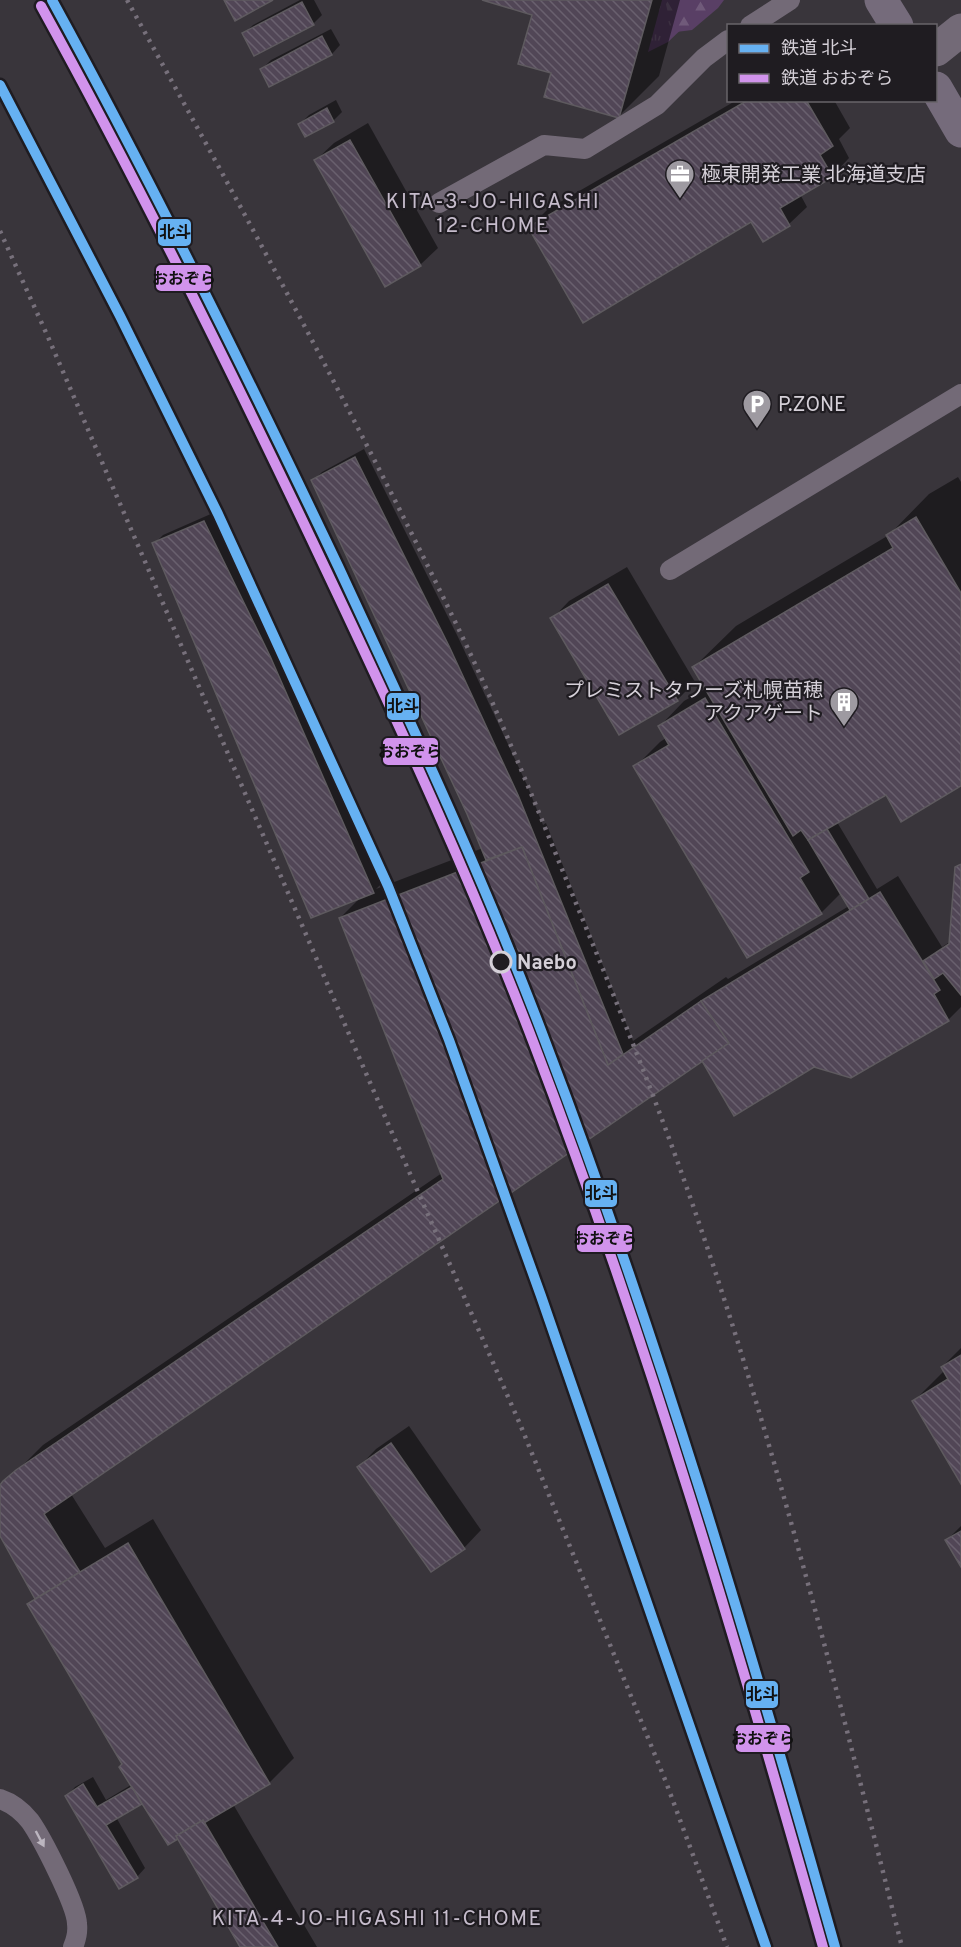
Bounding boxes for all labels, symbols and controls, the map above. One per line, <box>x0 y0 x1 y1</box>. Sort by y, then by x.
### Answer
legend <box>727 24 937 102</box>
text: 鉄道 北斗 <box>781 38 857 61</box>
text: 鉄道 おおぞら <box>781 68 893 91</box>
office icon: 極東開発工業 北海道支店 <box>664 158 696 200</box>
place label: 極東開発工業 北海道支店 <box>701 163 926 189</box>
district label: KITA-3-JO-HIGASHI 12-CHOME <box>386 189 600 240</box>
line badge: 北斗 <box>157 218 192 247</box>
text: 北斗 <box>159 224 191 244</box>
line badge: おおぞら <box>155 264 212 292</box>
text: おおぞら <box>152 270 216 290</box>
parking icon: P.ZONE <box>741 388 773 430</box>
place label: P.ZONE <box>778 393 846 419</box>
place label: プレミストタワーズ札幌苗穂 アクアゲート <box>564 679 823 728</box>
building icon: プレミストタワーズ札幌苗穂 アクアゲート <box>828 686 860 728</box>
line badge: 北斗 <box>386 692 420 721</box>
text: 北斗 <box>387 698 419 718</box>
line badge: おおぞら <box>382 737 439 766</box>
text: おおぞら <box>378 743 442 763</box>
marker: Naebo <box>490 951 512 973</box>
place label: Naebo <box>517 951 577 977</box>
line badge: 北斗 <box>584 1179 618 1208</box>
text: 北斗 <box>585 1185 617 1205</box>
line badge: おおぞら <box>576 1224 633 1253</box>
text: おおぞら <box>573 1230 637 1250</box>
line badge: 北斗 <box>745 1680 779 1709</box>
text: 北斗 <box>746 1686 778 1706</box>
line badge: おおぞら <box>735 1724 791 1753</box>
text: おおぞら <box>731 1730 795 1750</box>
one-way arrow <box>35 1831 45 1848</box>
district label: KITA-4-JO-HIGASHI 11-CHOME <box>211 1906 543 1933</box>

